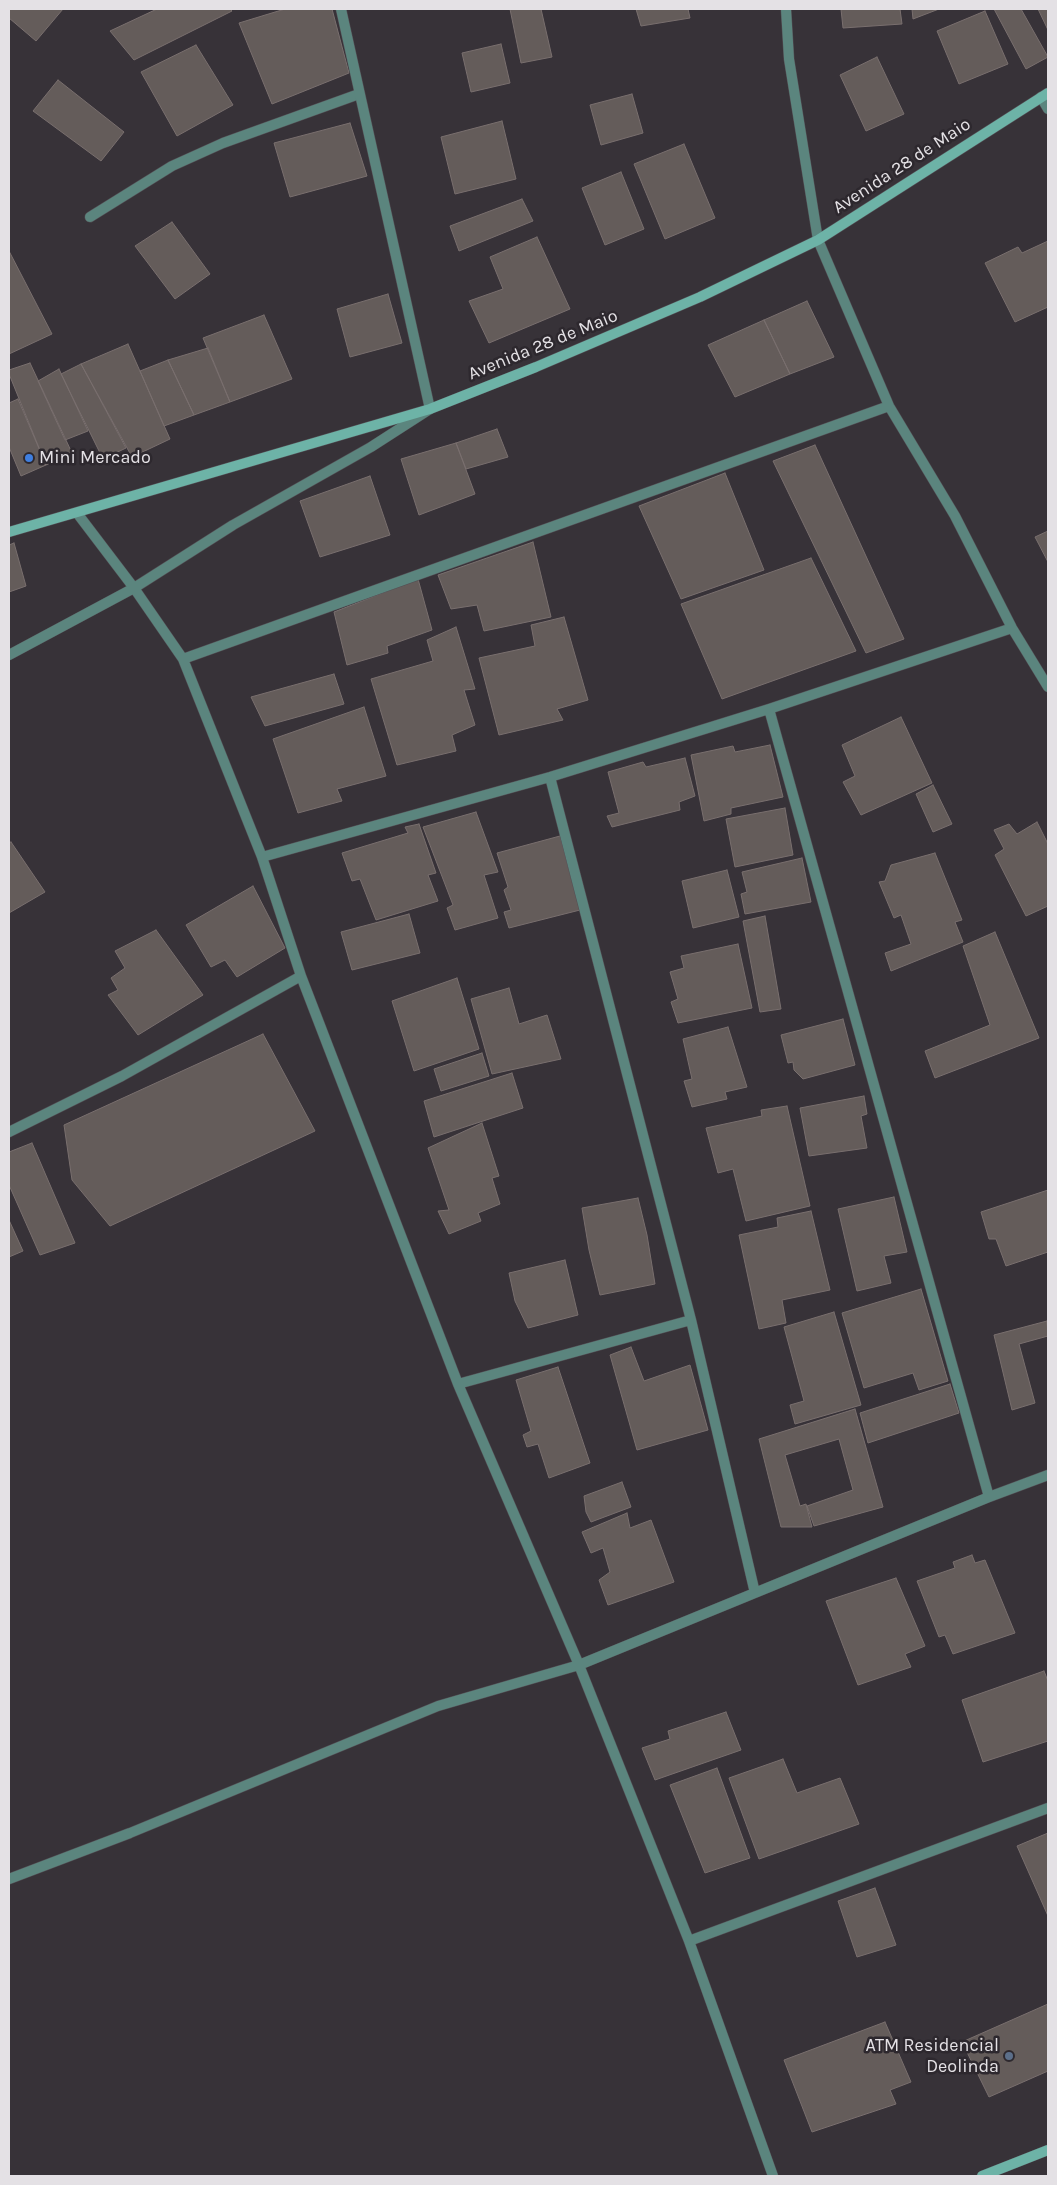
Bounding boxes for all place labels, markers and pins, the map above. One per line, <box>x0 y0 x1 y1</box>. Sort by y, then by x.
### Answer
place label: Mini Mercado <box>39 447 151 469</box>
marker: Mini Mercado <box>23 452 35 464</box>
place label: ATM Residencial Deolinda <box>865 2035 999 2078</box>
marker: ATM Residencial Deolinda <box>1003 2050 1015 2062</box>

